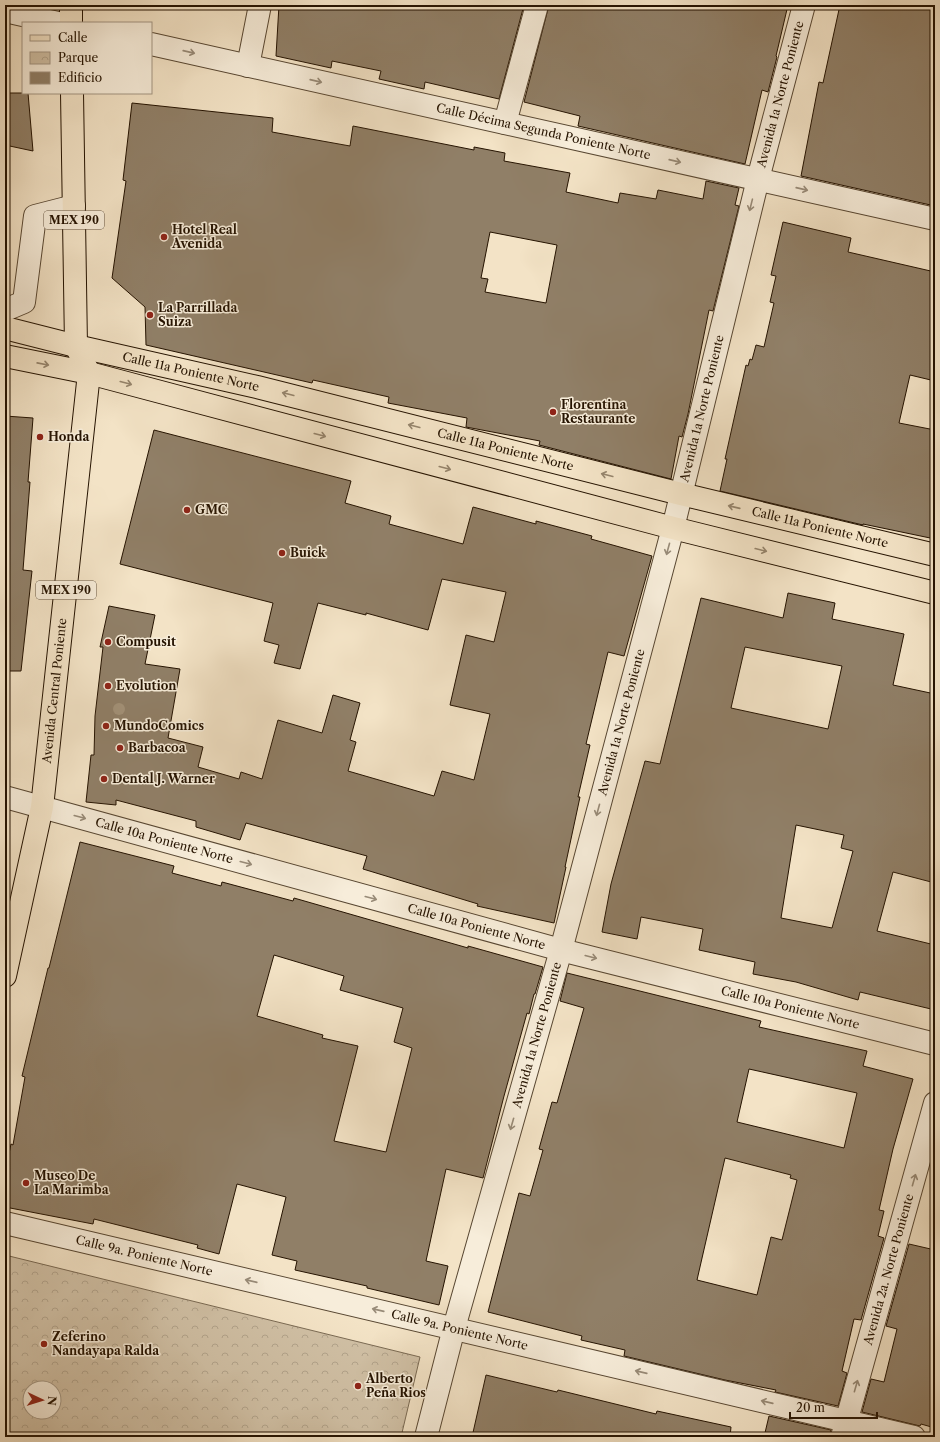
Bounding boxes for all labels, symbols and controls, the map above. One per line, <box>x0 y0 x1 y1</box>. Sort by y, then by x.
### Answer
street label: Avenida 1a Norte Poniente <box>753 19 807 170</box>
legend <box>22 22 152 94</box>
text: Calle <box>58 30 88 45</box>
one-way arrow <box>182 49 195 57</box>
text: Parque <box>58 50 99 65</box>
text: Edificio <box>58 70 102 85</box>
one-way arrow <box>309 77 322 85</box>
street label: Calle Décima Segunda Poniente Norte <box>435 100 652 162</box>
one-way arrow <box>668 157 681 165</box>
one-way arrow <box>795 186 808 194</box>
one-way arrow <box>747 198 755 211</box>
road number: MEX 190 <box>44 211 104 229</box>
place label: Hotel Real Avenida <box>171 222 237 251</box>
marker: Hotel Real Avenida <box>159 232 169 242</box>
place label: La Parrillada Suiza <box>158 300 238 329</box>
marker: La Parrillada Suiza <box>145 310 155 320</box>
street label: Avenida 1a Norte Poniente <box>676 333 727 484</box>
street label: Calle 11a Poniente Norte <box>121 349 261 394</box>
one-way arrow <box>36 360 49 368</box>
one-way arrow <box>120 380 133 387</box>
one-way arrow <box>281 390 294 398</box>
place label: Florentina Restaurante <box>561 397 635 426</box>
marker: Florentina Restaurante <box>548 407 558 417</box>
one-way arrow <box>407 422 420 430</box>
street label: Calle 11a Poniente Norte <box>436 425 575 474</box>
place label: Honda <box>48 429 91 444</box>
one-way arrow <box>313 431 326 439</box>
marker: Honda <box>35 432 45 442</box>
one-way arrow <box>439 465 452 472</box>
one-way arrow <box>601 471 614 479</box>
place label: GMC <box>195 502 227 517</box>
one-way arrow <box>727 502 740 510</box>
street label: Calle 11a Poniente Norte <box>750 503 890 551</box>
marker: GMC <box>182 505 192 515</box>
one-way arrow <box>663 542 671 555</box>
place label: Buick <box>290 545 327 560</box>
one-way arrow <box>754 546 767 554</box>
marker: Buick <box>277 548 287 558</box>
road number: MEX 190 <box>36 581 96 599</box>
street label: Avenida Central Poniente <box>39 617 69 765</box>
place label: Compusit <box>116 634 176 649</box>
marker: Compusit <box>103 637 113 647</box>
street label: Avenida 1a Norte Poniente <box>594 647 648 798</box>
place label: Evolution <box>116 678 177 693</box>
marker: Evolution <box>103 681 113 691</box>
place label: MundoComics <box>114 718 204 733</box>
marker: MundoComics <box>101 721 111 731</box>
place label: Barbacoa <box>128 740 187 755</box>
marker: Barbacoa <box>115 743 125 753</box>
place label: Dental J. Warner <box>112 771 215 786</box>
marker: Dental J. Warner <box>99 774 109 784</box>
one-way arrow <box>594 803 602 816</box>
one-way arrow <box>73 814 86 821</box>
street label: Calle 10a Poniente Norte <box>94 814 235 866</box>
one-way arrow <box>239 860 252 867</box>
one-way arrow <box>364 894 377 902</box>
street label: Calle 10a Poniente Norte <box>406 900 547 952</box>
one-way arrow <box>584 954 597 962</box>
street label: Avenida 1a Norte Poniente <box>508 960 564 1111</box>
street label: Calle 10a Poniente Norte <box>719 982 861 1032</box>
one-way arrow <box>508 1118 515 1131</box>
place label: Museo De La Marimba <box>34 1168 110 1197</box>
one-way arrow <box>910 1173 918 1186</box>
marker: Museo De La Marimba <box>21 1178 31 1188</box>
street label: Avenida 2a. Norte Poniente <box>860 1192 916 1347</box>
street label: Calle 9a. Poniente Norte <box>74 1232 214 1279</box>
one-way arrow <box>245 1276 258 1284</box>
one-way arrow <box>372 1306 385 1314</box>
street label: Calle 9a. Poniente Norte <box>390 1306 530 1353</box>
place label: Zeferino Nandayapa Ralda <box>52 1329 160 1358</box>
marker: Zeferino Nandayapa Ralda <box>39 1339 49 1349</box>
one-way arrow <box>635 1368 648 1376</box>
place label: Alberto Peña Rios <box>365 1371 426 1400</box>
north arrow <box>22 1380 62 1420</box>
one-way arrow <box>853 1380 861 1393</box>
marker: Alberto Peña Rios <box>353 1381 363 1391</box>
scale bar <box>790 1394 877 1420</box>
text: N <box>45 1395 59 1406</box>
one-way arrow <box>761 1398 774 1406</box>
text: 20 m <box>796 1400 825 1415</box>

